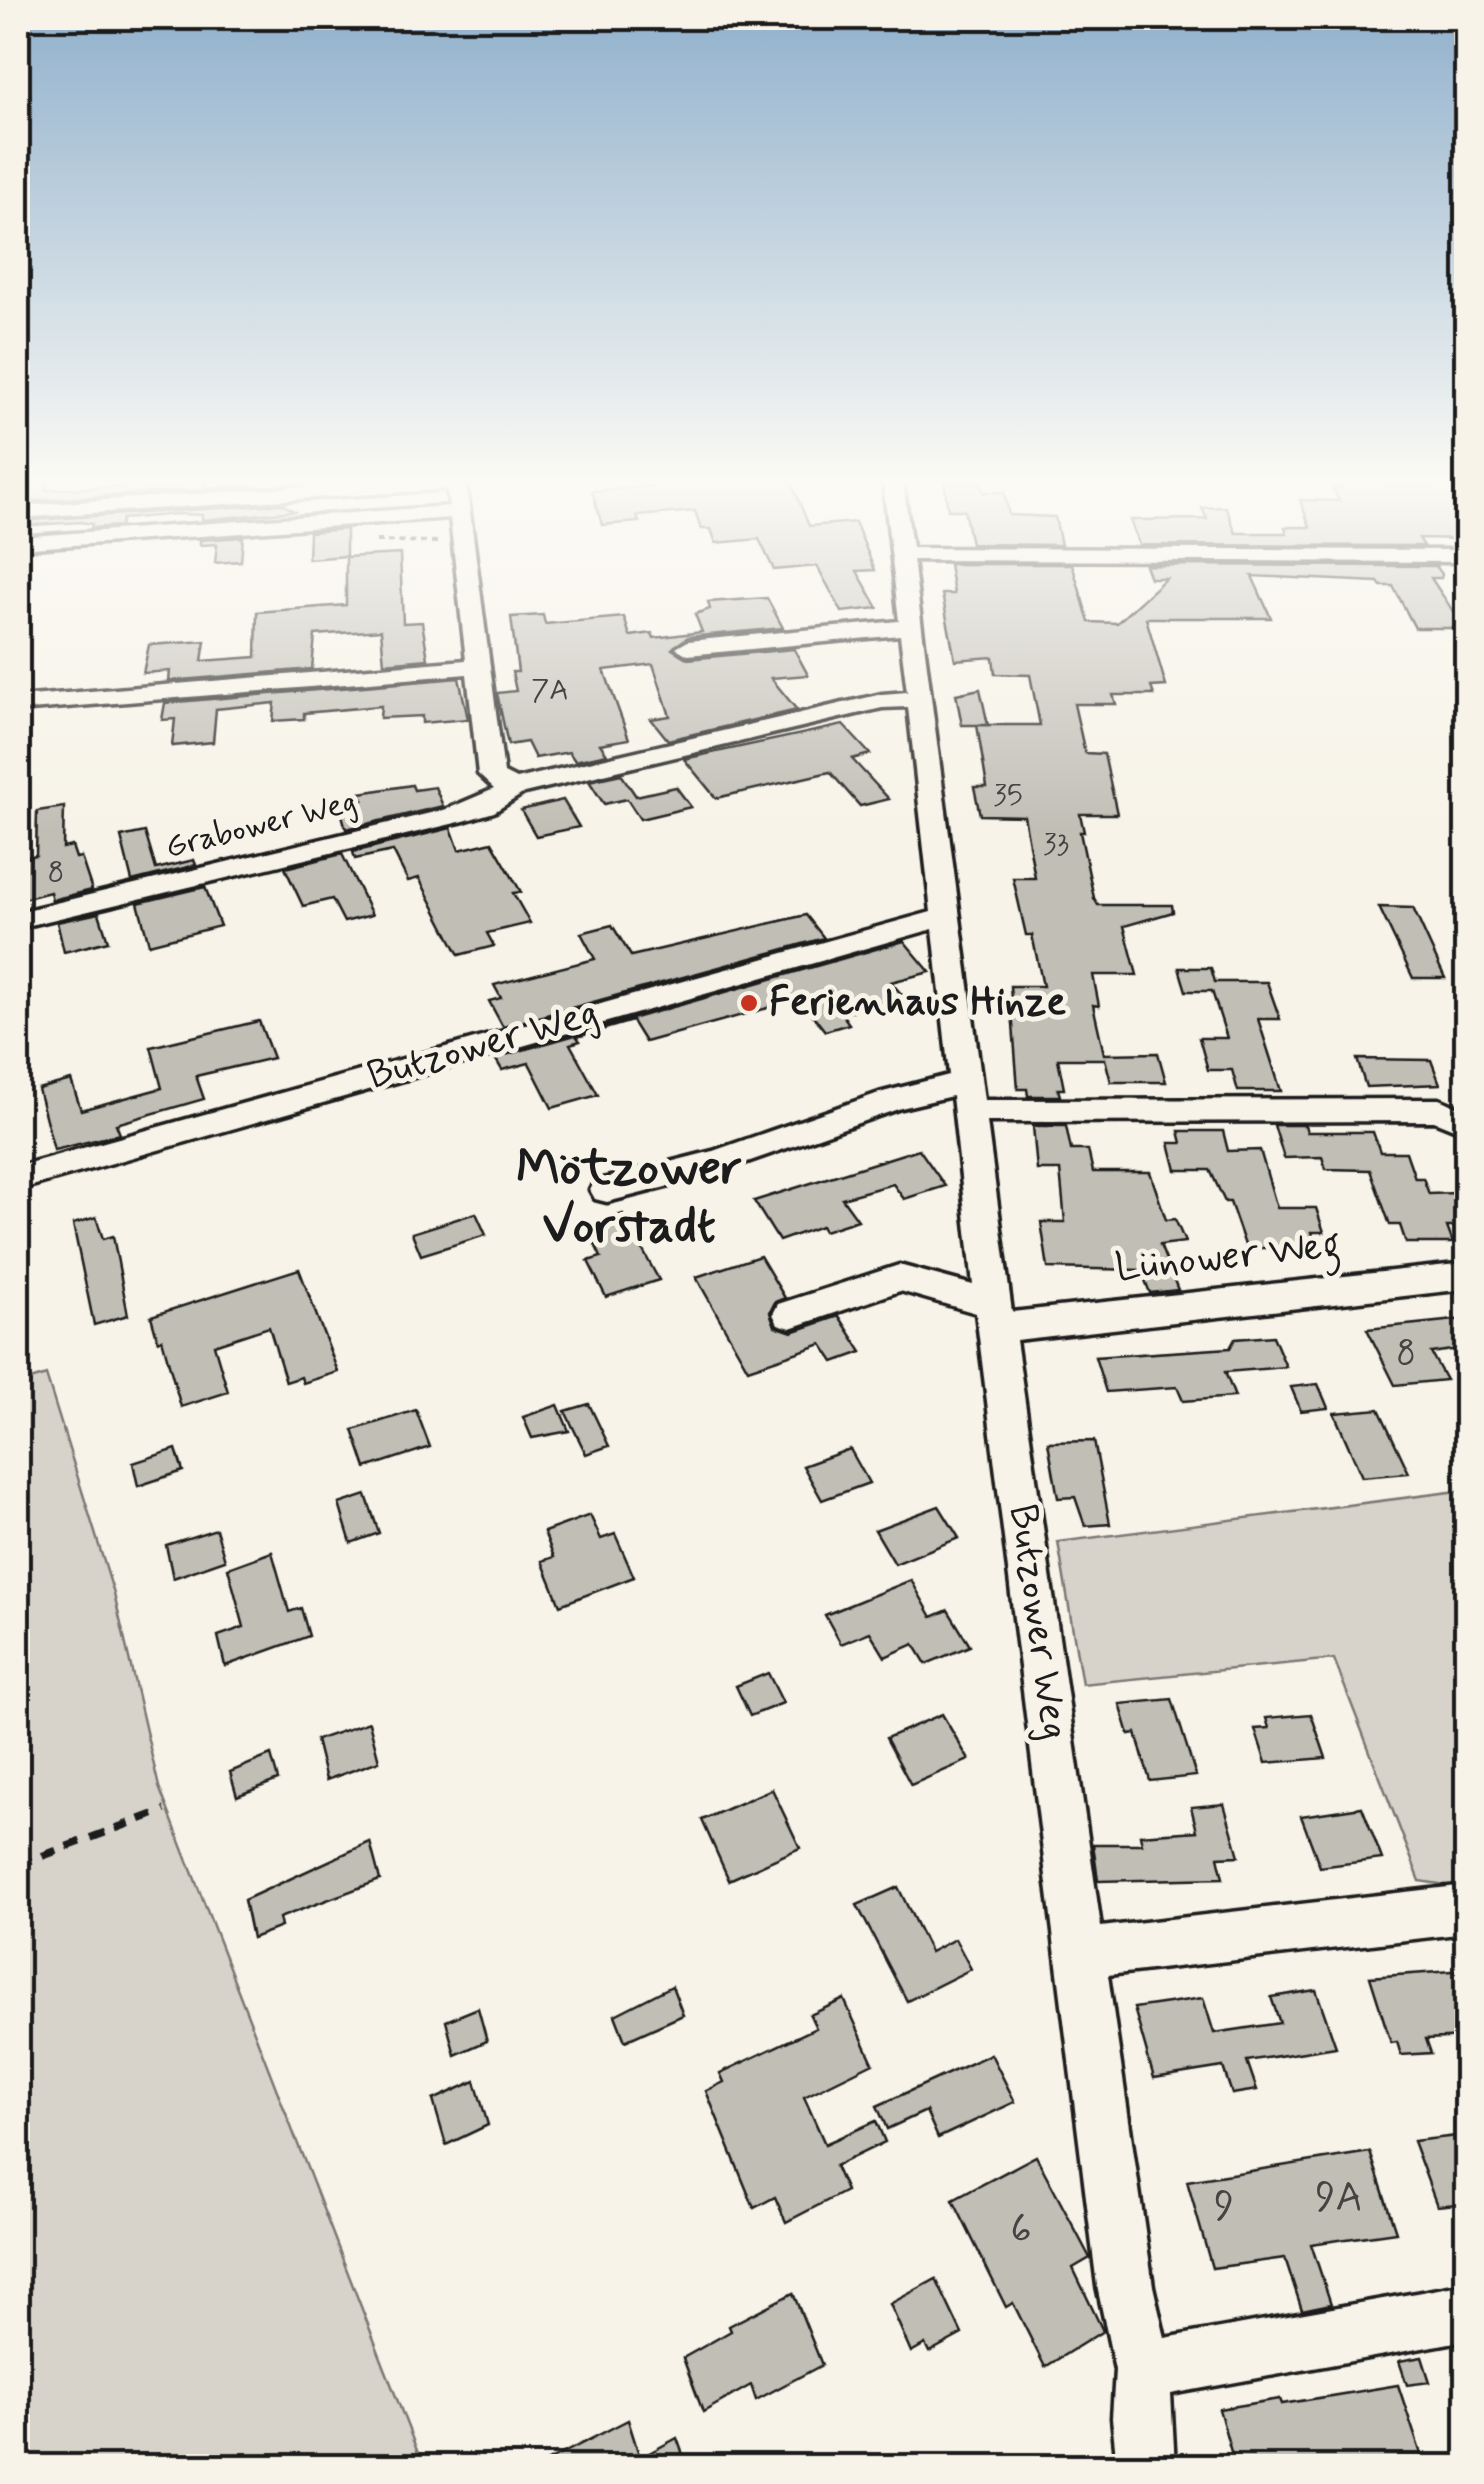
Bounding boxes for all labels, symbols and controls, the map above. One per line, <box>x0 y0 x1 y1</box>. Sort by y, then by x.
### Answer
house number: 7A <box>531 671 569 710</box>
house number: 35 <box>993 776 1023 815</box>
street label: Grabower Weg <box>161 781 361 869</box>
house number: 33 <box>1043 825 1069 864</box>
house number: 8 <box>48 853 64 892</box>
place label: Ferienhaus Hinze <box>769 977 1066 1029</box>
street label: Butzower Weg <box>362 987 604 1103</box>
marker: Ferienhaus Hinze <box>738 992 760 1014</box>
district label: Mötzower Vorstadt <box>516 1136 742 1260</box>
street label: Lünower Weg <box>1113 1219 1344 1299</box>
house number: 8 <box>1396 1331 1416 1377</box>
street label: Butzower Weg <box>996 1501 1080 1743</box>
house number: 9A <box>1315 2171 1363 2226</box>
house number: 9 <box>1214 2180 1234 2235</box>
house number: 6 <box>1010 2203 1032 2258</box>

